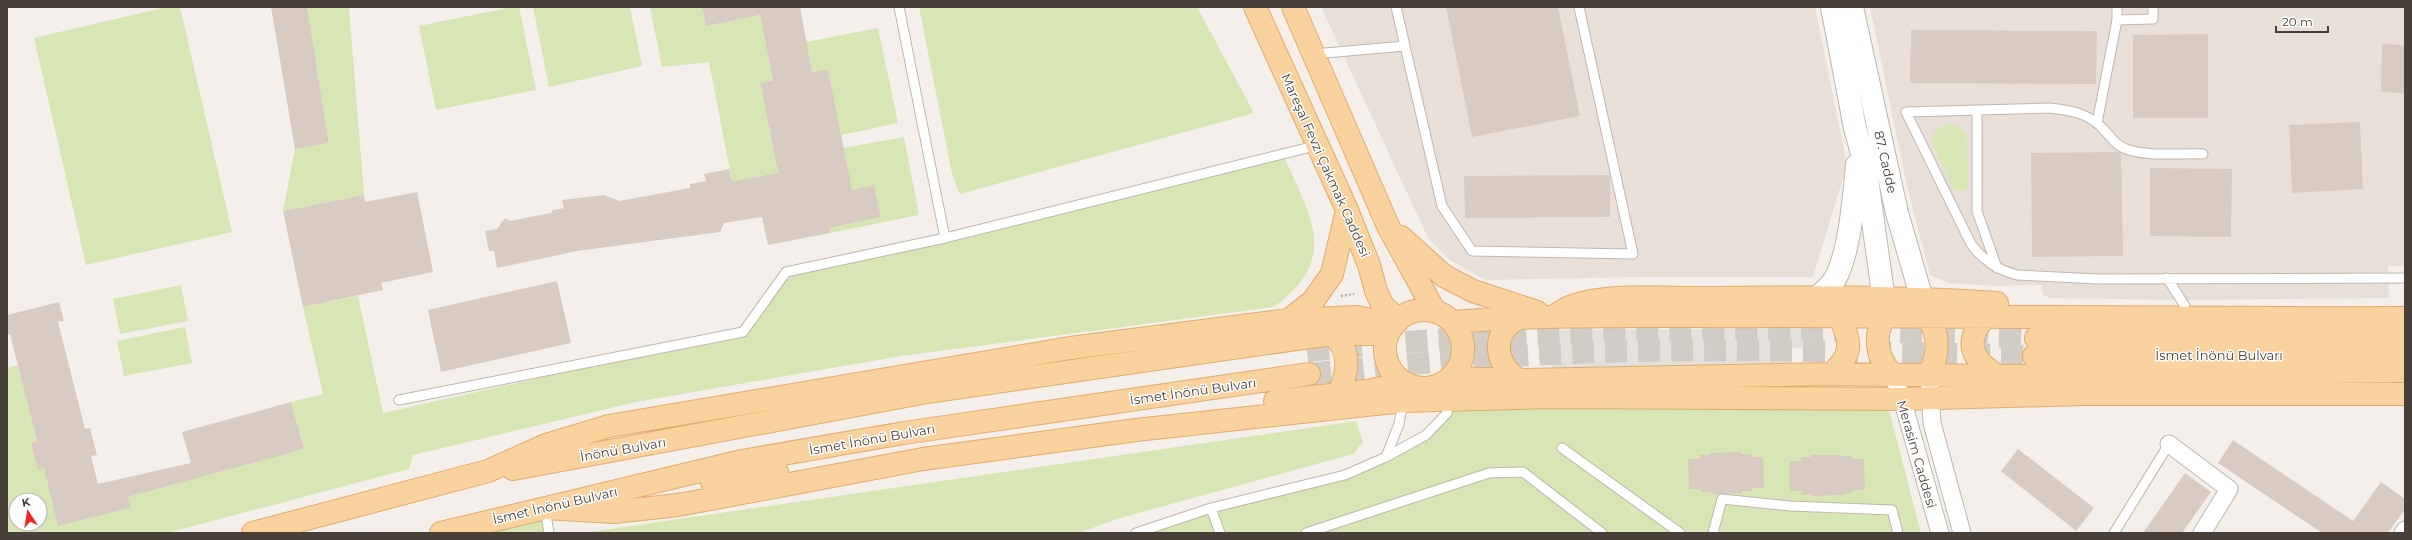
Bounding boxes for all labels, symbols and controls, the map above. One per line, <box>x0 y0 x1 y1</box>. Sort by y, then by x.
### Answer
scale bar <box>2276 8 2328 34</box>
text: 20 m <box>2282 14 2313 29</box>
street label: Mareşal Fevzi Çakmak Caddesi <box>1278 71 1374 259</box>
street label: 87. Cadde <box>1871 129 1901 195</box>
street label: İsmet İnönü Bulvarı <box>2155 347 2283 363</box>
street label: İsmet İnönü Bulvarı <box>1129 374 1257 408</box>
street label: Merasim Caddesi <box>1894 398 1940 510</box>
street label: İsmet İnönü Bulvarı <box>808 420 936 458</box>
street label: İnönü Bulvarı <box>579 434 667 464</box>
street label: İsmet İnönü Bulvarı <box>491 483 619 527</box>
north arrow <box>8 492 48 532</box>
text: K <box>20 494 32 510</box>

